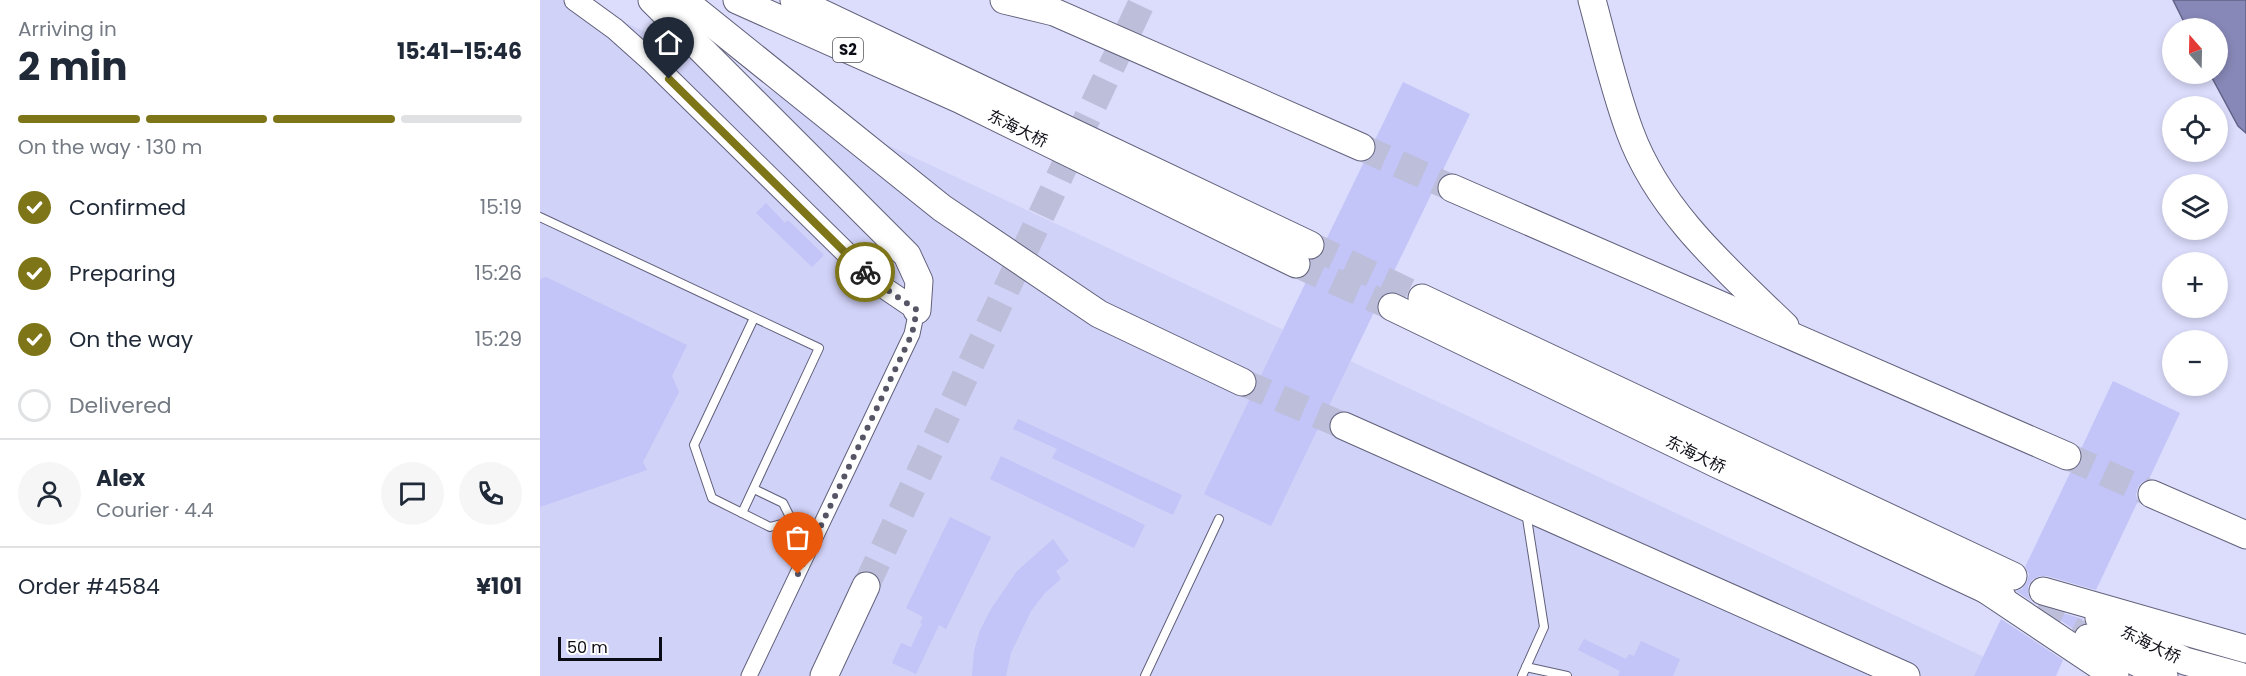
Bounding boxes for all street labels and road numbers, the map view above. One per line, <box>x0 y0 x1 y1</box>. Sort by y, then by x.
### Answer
road number: S2 <box>833 38 863 62</box>
street label: 东海大桥 <box>984 104 1052 153</box>
street label: 东海大桥 <box>1662 430 1730 479</box>
street label: 东海大桥 <box>2117 620 2185 669</box>

